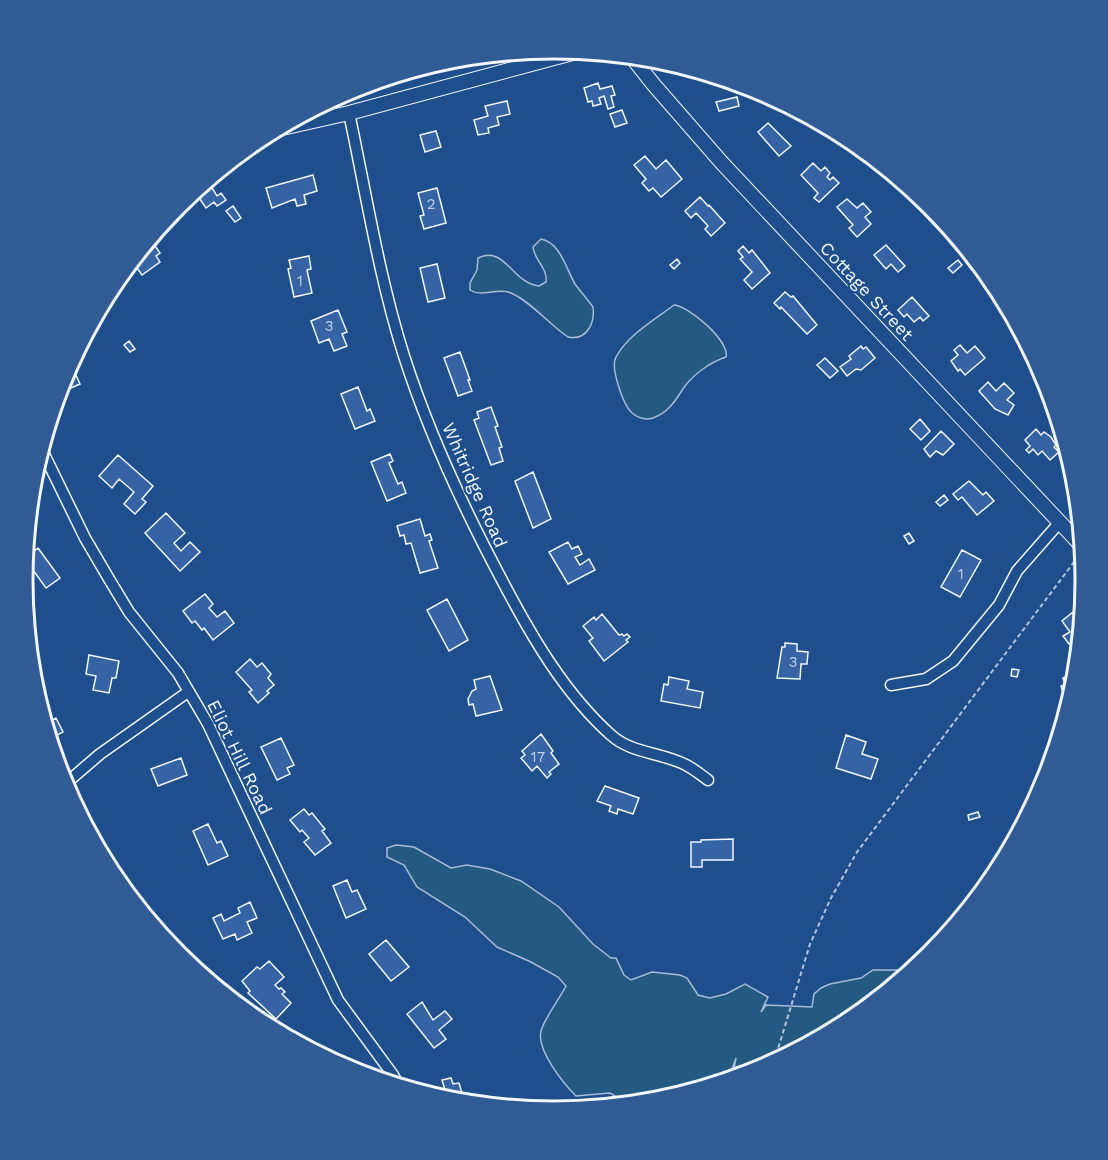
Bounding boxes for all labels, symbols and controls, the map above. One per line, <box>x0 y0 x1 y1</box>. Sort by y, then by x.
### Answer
house number: 2 <box>427 195 435 213</box>
street label: Cottage Street <box>816 237 918 345</box>
house number: 1 <box>297 272 303 290</box>
house number: 3 <box>325 317 333 335</box>
street label: Whitridge Road <box>438 419 512 551</box>
house number: 1 <box>958 565 964 583</box>
house number: 3 <box>789 653 797 671</box>
street label: Eliot Hill Road <box>203 696 277 818</box>
house number: 17 <box>531 748 545 766</box>

